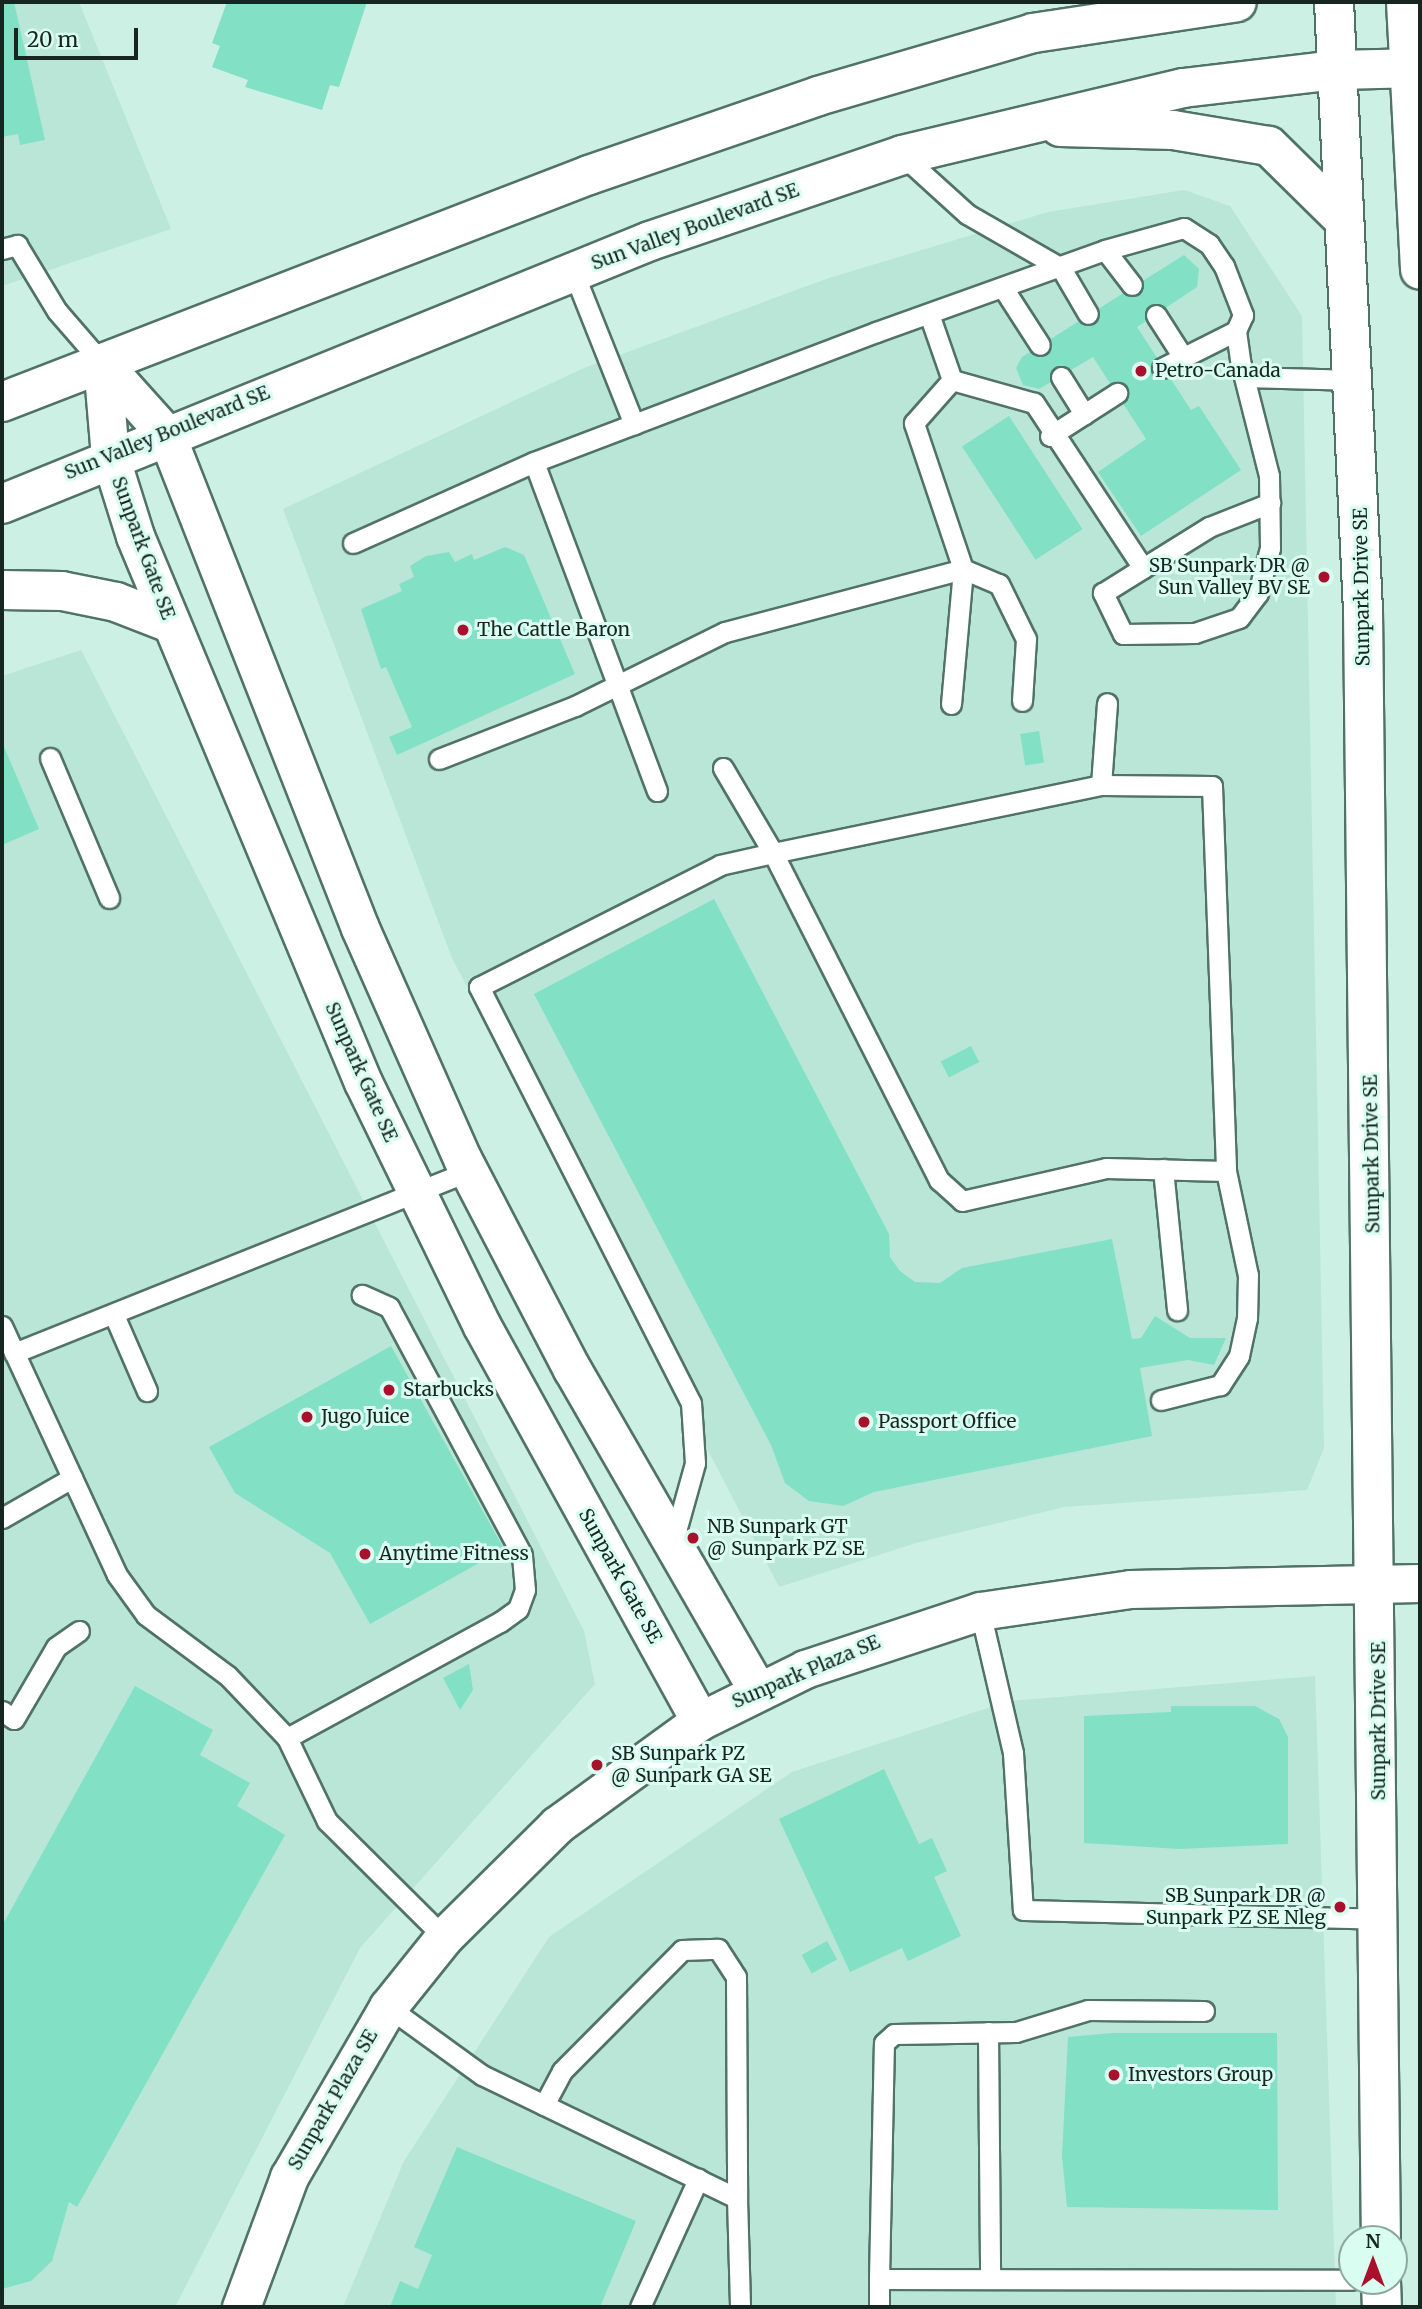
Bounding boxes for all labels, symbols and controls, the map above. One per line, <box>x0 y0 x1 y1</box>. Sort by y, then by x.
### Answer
scale bar <box>18 14 142 58</box>
text: 20 m <box>27 26 78 53</box>
street label: Sun Valley Boulevard SE <box>588 179 802 275</box>
place label: Petro-Canada <box>1155 360 1281 382</box>
marker: Petro-Canada <box>1133 363 1149 379</box>
street label: Sun Valley Boulevard SE <box>61 381 273 485</box>
street label: Sunpark Gate SE <box>107 473 179 623</box>
street label: Sunpark Drive SE <box>1349 507 1375 667</box>
place label: SB Sunpark DR @ Sun Valley BV SE <box>1149 555 1310 599</box>
marker: SB Sunpark DR @ Sun Valley BV SE <box>1316 569 1332 585</box>
place label: The Cattle Baron <box>477 619 630 641</box>
marker: The Cattle Baron <box>455 622 471 638</box>
street label: Sunpark Gate SE <box>320 999 402 1145</box>
street label: Sunpark Drive SE <box>1359 1074 1385 1234</box>
place label: Starbucks <box>403 1379 494 1401</box>
marker: Starbucks <box>381 1382 397 1398</box>
place label: Jugo Juice <box>321 1406 409 1428</box>
marker: Jugo Juice <box>299 1409 315 1425</box>
place label: Passport Office <box>878 1411 1016 1433</box>
marker: Passport Office <box>856 1414 872 1430</box>
street label: Sunpark Gate SE <box>574 1505 666 1647</box>
place label: NB Sunpark GT @ Sunpark PZ SE <box>707 1516 865 1560</box>
marker: NB Sunpark GT @ Sunpark PZ SE <box>685 1530 701 1546</box>
place label: Anytime Fitness <box>379 1543 529 1565</box>
marker: Anytime Fitness <box>357 1546 373 1562</box>
street label: Sunpark Plaza SE <box>729 1631 883 1713</box>
street label: Sunpark Drive SE <box>1368 1642 1390 1800</box>
place label: SB Sunpark PZ @ Sunpark GA SE <box>611 1743 771 1787</box>
marker: SB Sunpark PZ @ Sunpark GA SE <box>589 1757 605 1773</box>
place label: SB Sunpark DR @ Sunpark PZ SE Nleg <box>1146 1885 1326 1929</box>
marker: SB Sunpark DR @ Sunpark PZ SE Nleg <box>1332 1899 1348 1915</box>
street label: Sunpark Plaza SE <box>283 2026 383 2174</box>
place label: Investors Group <box>1128 2064 1273 2086</box>
marker: Investors Group <box>1106 2067 1122 2083</box>
north arrow <box>1338 2225 1408 2295</box>
text: N <box>1365 2229 1381 2253</box>

